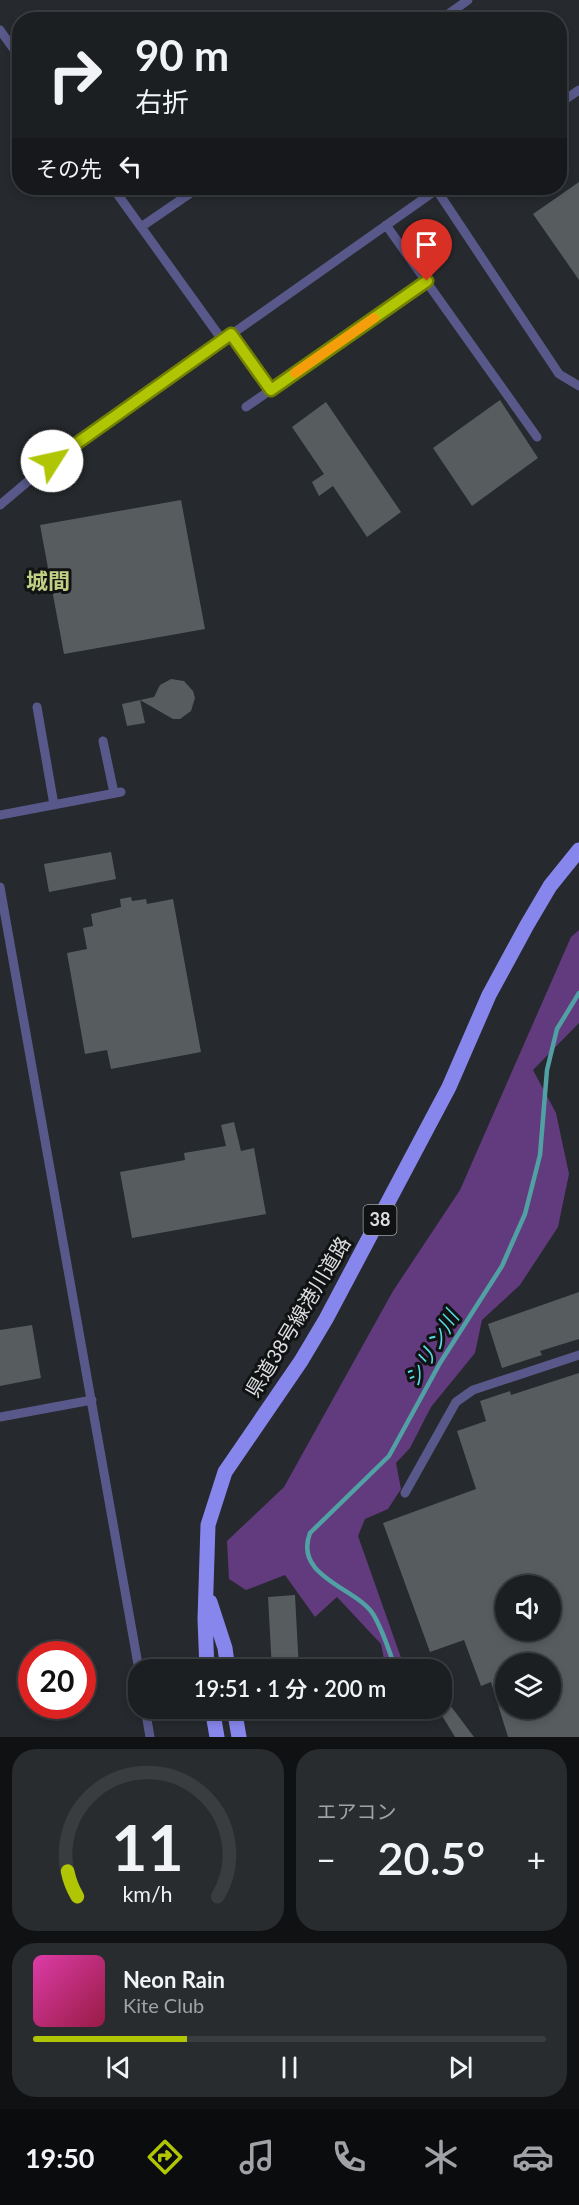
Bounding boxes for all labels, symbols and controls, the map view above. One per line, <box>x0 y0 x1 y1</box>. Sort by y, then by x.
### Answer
text: 90 m <box>135 30 229 80</box>
icon: right <box>36 36 114 114</box>
text: 右折 <box>135 85 189 118</box>
icon: left <box>114 150 147 183</box>
text: その先 <box>36 155 102 182</box>
pin <box>401 219 452 281</box>
icon: arrive <box>410 228 443 261</box>
position arrow <box>20 429 84 493</box>
district label: 城間 <box>26 567 70 594</box>
road number: 38 <box>364 1205 397 1235</box>
street label: 県道38号線港川道路 <box>240 1232 355 1401</box>
water label: シリン川 <box>398 1304 464 1391</box>
map controls <box>495 1575 561 1719</box>
button: sound <box>495 1575 561 1641</box>
speed limit sign: 20 <box>18 1641 96 1719</box>
button: layers <box>495 1653 561 1719</box>
text: 19:51 · 1 分 · 200 m <box>194 1675 386 1702</box>
text: エアコン <box>317 1799 397 1823</box>
text: 11 <box>112 1809 184 1884</box>
text: 20.5° <box>377 1831 485 1885</box>
text: − <box>317 1839 336 1879</box>
text: + <box>527 1839 546 1879</box>
text: km/h <box>123 1881 173 1907</box>
text: Neon Rain <box>123 1966 225 1993</box>
text: Kite Club <box>123 1993 204 2017</box>
icon: previous <box>102 2051 135 2084</box>
icon: pause <box>273 2051 306 2084</box>
icon: next <box>444 2051 477 2084</box>
icon: directions <box>144 2136 186 2178</box>
icon: music <box>236 2136 278 2178</box>
icon: phone <box>328 2136 370 2178</box>
icon: climate <box>420 2136 462 2178</box>
icon: car <box>512 2136 554 2178</box>
text: 19:50 <box>25 2141 95 2174</box>

